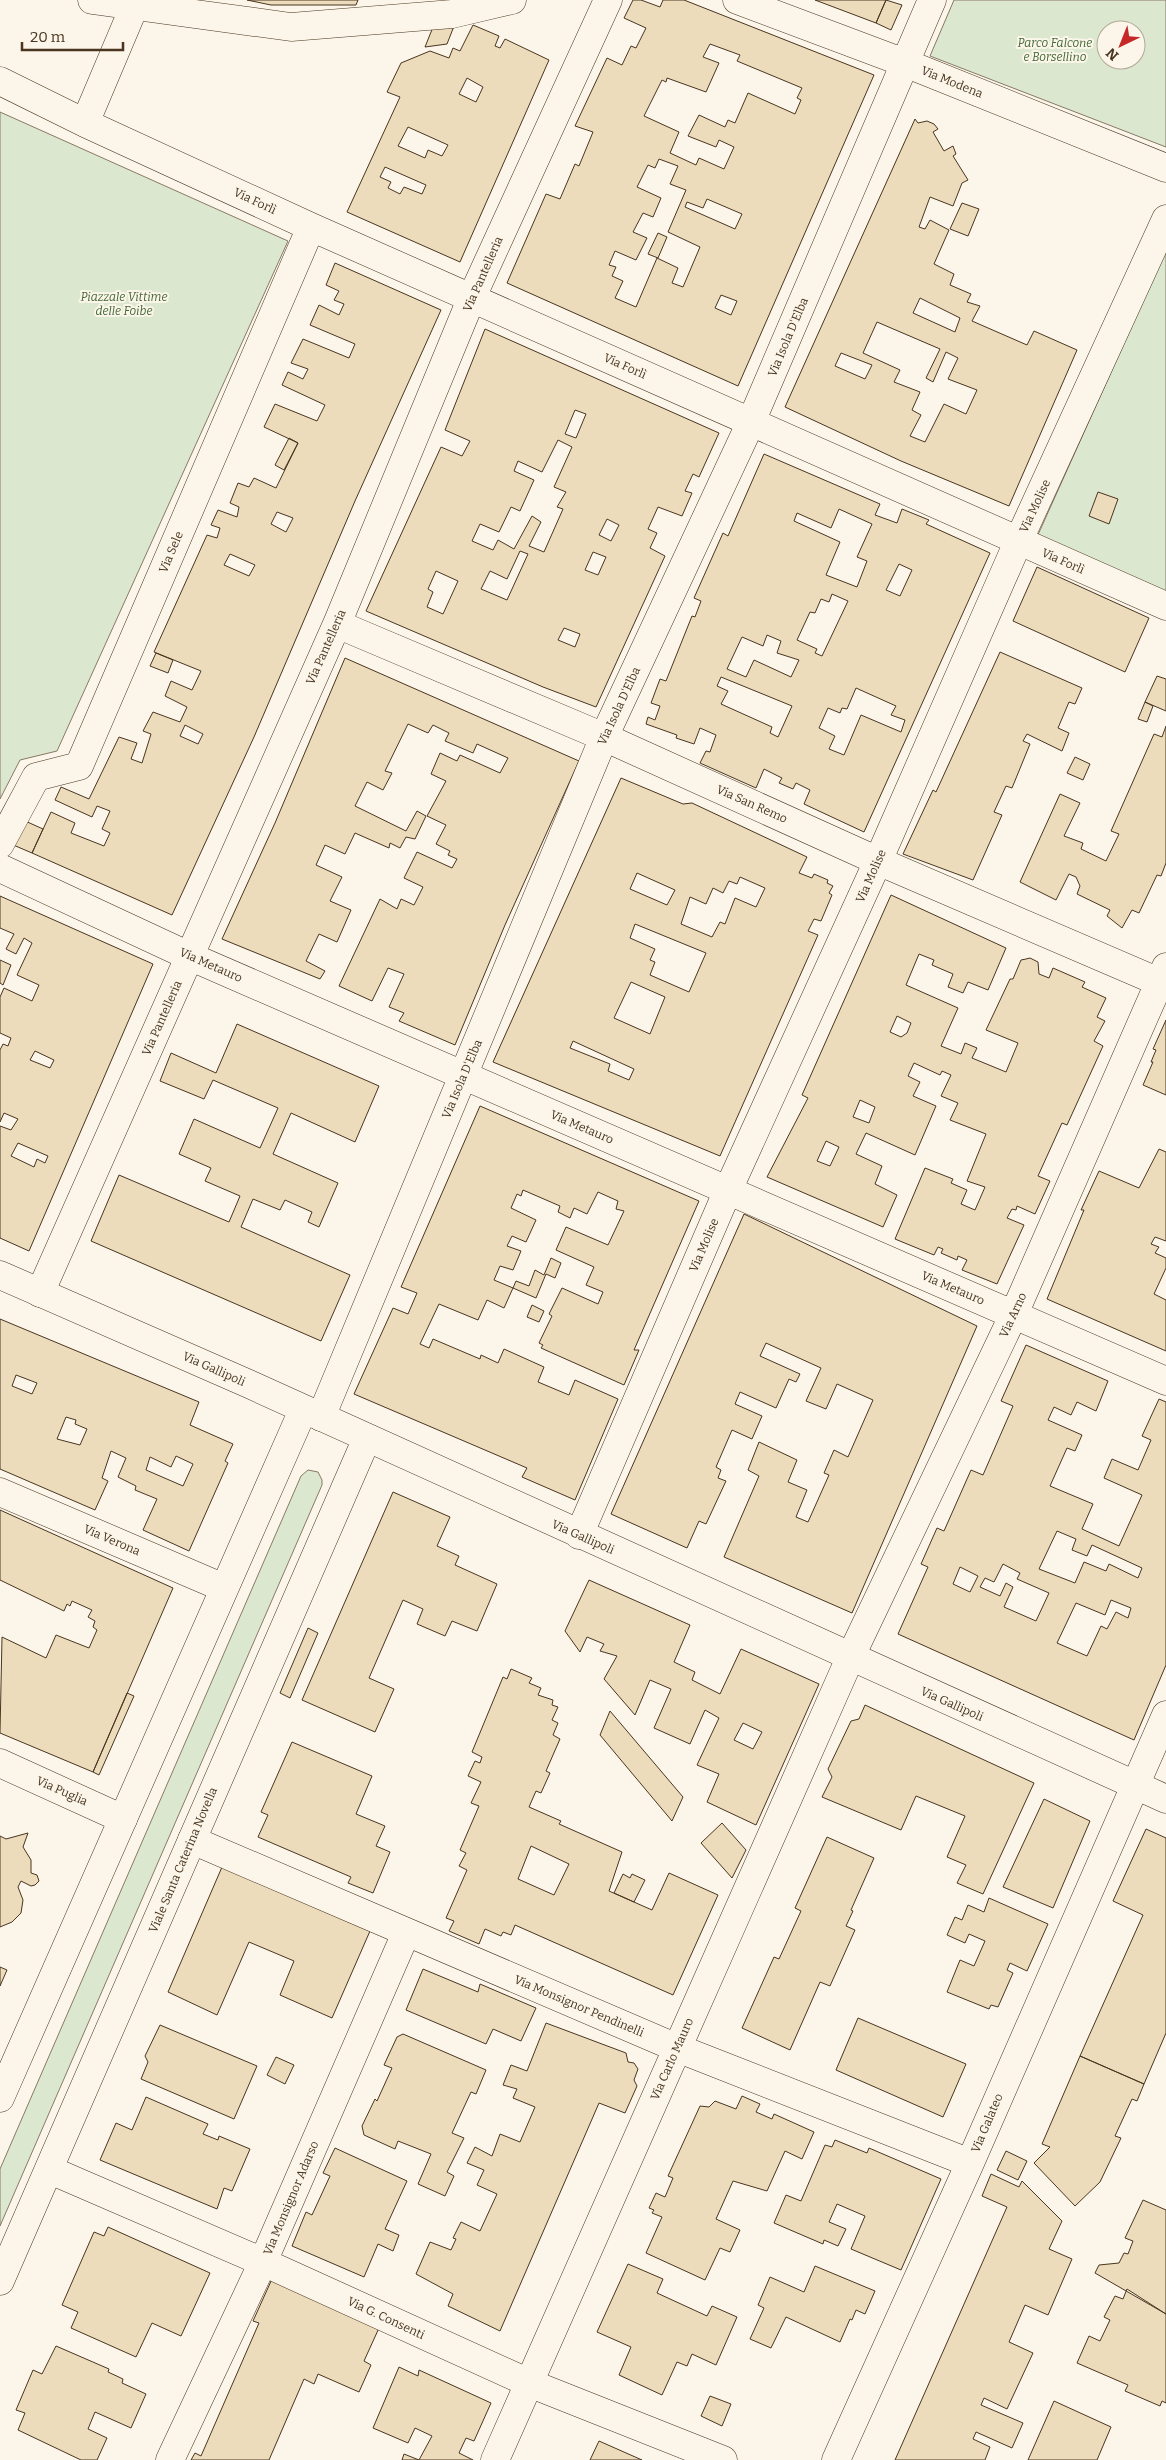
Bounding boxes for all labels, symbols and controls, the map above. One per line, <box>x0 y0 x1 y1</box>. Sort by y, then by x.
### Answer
scale bar <box>22 20 124 52</box>
north arrow <box>1096 20 1146 70</box>
text: 20 m <box>30 28 66 46</box>
park label: Parco Falcone e Borsellino <box>1018 36 1092 64</box>
text: N <box>1103 44 1122 64</box>
street label: Via Modena <box>919 63 985 101</box>
street label: Via Forlì <box>231 185 279 217</box>
street label: Via Pantelleria <box>460 234 506 314</box>
park label: Piazzale Vittime delle Foibe <box>80 290 168 318</box>
street label: Via Isola D'Elba <box>765 295 811 379</box>
street label: Via Forlì <box>601 350 649 382</box>
street label: Via Molise <box>1017 477 1053 535</box>
street label: Via Sele <box>156 529 186 575</box>
street label: Via Forlì <box>1039 545 1087 577</box>
street label: Via Pantelleria <box>303 607 349 687</box>
street label: Via Isola D'Elba <box>595 664 643 747</box>
street label: Via San Remo <box>714 782 790 826</box>
street label: Via Molise <box>853 847 889 905</box>
street label: Via Metauro <box>177 945 245 985</box>
street label: Via Pantelleria <box>139 978 185 1058</box>
street label: Via Isola D'Elba <box>439 1037 485 1121</box>
street label: Via Metauro <box>548 1107 616 1147</box>
street label: Via Molise <box>686 1216 722 1274</box>
street label: Via Metauro <box>919 1268 987 1308</box>
street label: Via Arno <box>996 1290 1030 1340</box>
street label: Via Gallipoli <box>181 1349 248 1389</box>
street label: Via Gallipoli <box>550 1517 617 1557</box>
street label: Via Verona <box>82 1522 143 1558</box>
street label: Via Gallipoli <box>919 1684 986 1724</box>
street label: Via Puglia <box>34 1774 90 1809</box>
street label: Viale Santa Caterina Novella <box>146 1785 220 1935</box>
street label: Via Monsignor Pendinelli <box>512 1972 646 2040</box>
street label: Via Carlo Mauro <box>648 2016 696 2102</box>
street label: Via Galateo <box>968 2091 1006 2155</box>
street label: Via Monsignor Adarso <box>261 2139 321 2257</box>
street label: Via G. Consenti <box>345 2294 427 2342</box>

